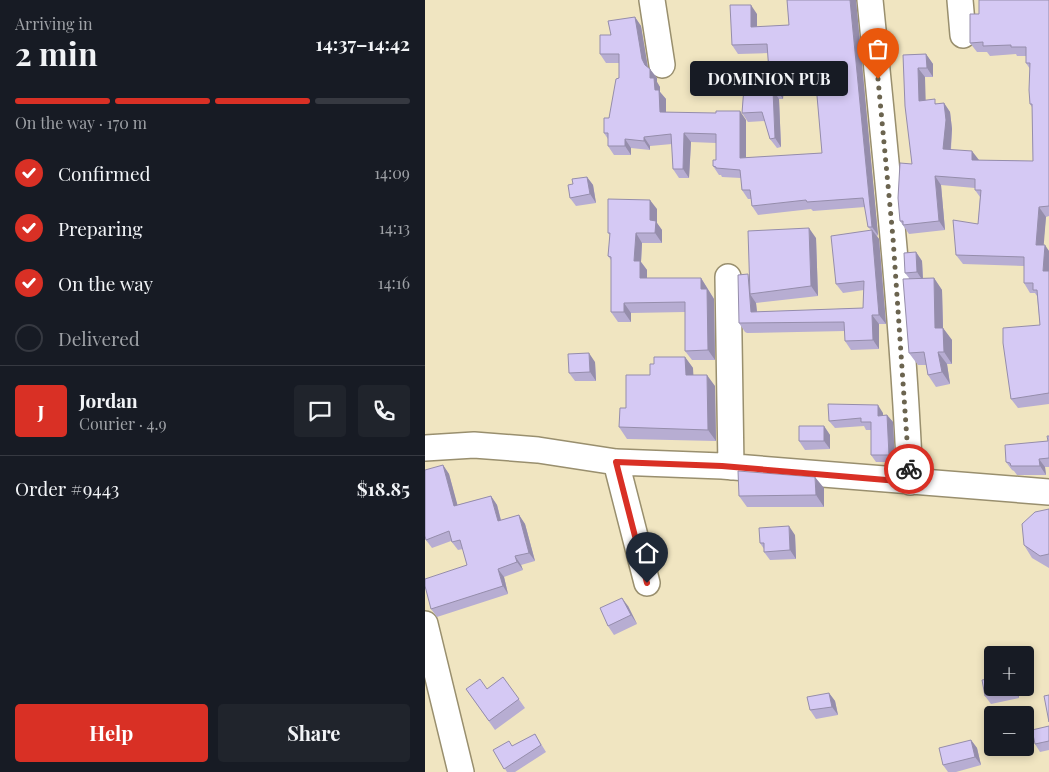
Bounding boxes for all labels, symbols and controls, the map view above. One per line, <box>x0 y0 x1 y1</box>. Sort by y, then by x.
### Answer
text: Arriving in <box>15 13 93 34</box>
pin <box>857 28 899 79</box>
text: 14:37–14:42 <box>315 30 410 56</box>
text: 2 min <box>15 31 98 74</box>
icon: bag <box>864 35 892 63</box>
callout: DOMINION PUB <box>691 62 848 96</box>
text: DOMINION PUB <box>707 68 831 89</box>
text: On the way · 170 m <box>15 112 147 133</box>
icon: check <box>15 159 43 187</box>
text: Confirmed <box>58 160 151 186</box>
text: 14:09 <box>374 162 410 183</box>
icon: check <box>15 214 43 242</box>
text: Preparing <box>58 215 143 241</box>
text: 14:13 <box>379 217 410 238</box>
icon: check <box>15 269 43 297</box>
text: On the way <box>58 270 153 296</box>
text: 14:16 <box>378 272 410 293</box>
text: Delivered <box>58 325 140 351</box>
button: chat <box>294 385 346 437</box>
button: phone <box>358 385 410 437</box>
text: Jordan <box>79 387 138 413</box>
text: J <box>38 398 44 424</box>
text: Courier · 4.9 <box>79 413 167 434</box>
courier <box>884 444 934 494</box>
icon: bike <box>895 455 923 483</box>
text: Order #9443 <box>15 475 119 501</box>
text: $18.85 <box>357 475 410 501</box>
pin <box>626 532 668 583</box>
icon: home <box>633 539 661 567</box>
map controls <box>984 646 1034 756</box>
button: + <box>984 646 1034 696</box>
button: Help <box>15 704 208 762</box>
button: Share <box>218 704 410 762</box>
button: − <box>984 706 1034 756</box>

